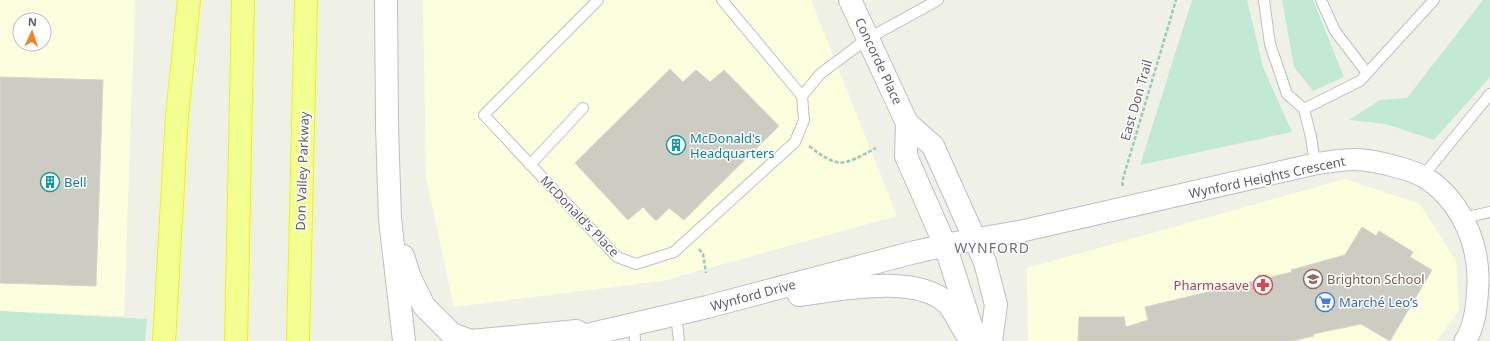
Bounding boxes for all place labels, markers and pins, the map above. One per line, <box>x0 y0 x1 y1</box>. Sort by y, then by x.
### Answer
place label: McDonald's Headquarters <box>690 129 775 162</box>
building icon: McDonald's Headquarters <box>665 134 687 156</box>
building icon: Bell <box>39 171 61 193</box>
place label: Bell <box>64 173 87 191</box>
school or university icon: Brighton School <box>1302 268 1324 290</box>
place label: Brighton School <box>1327 270 1425 288</box>
pharmacy icon: Pharmasave <box>1252 274 1274 296</box>
place label: Pharmasave <box>1174 276 1249 294</box>
supermarket icon: Marché Leo’s <box>1314 291 1336 313</box>
place label: Marché Leo’s <box>1339 293 1418 311</box>

